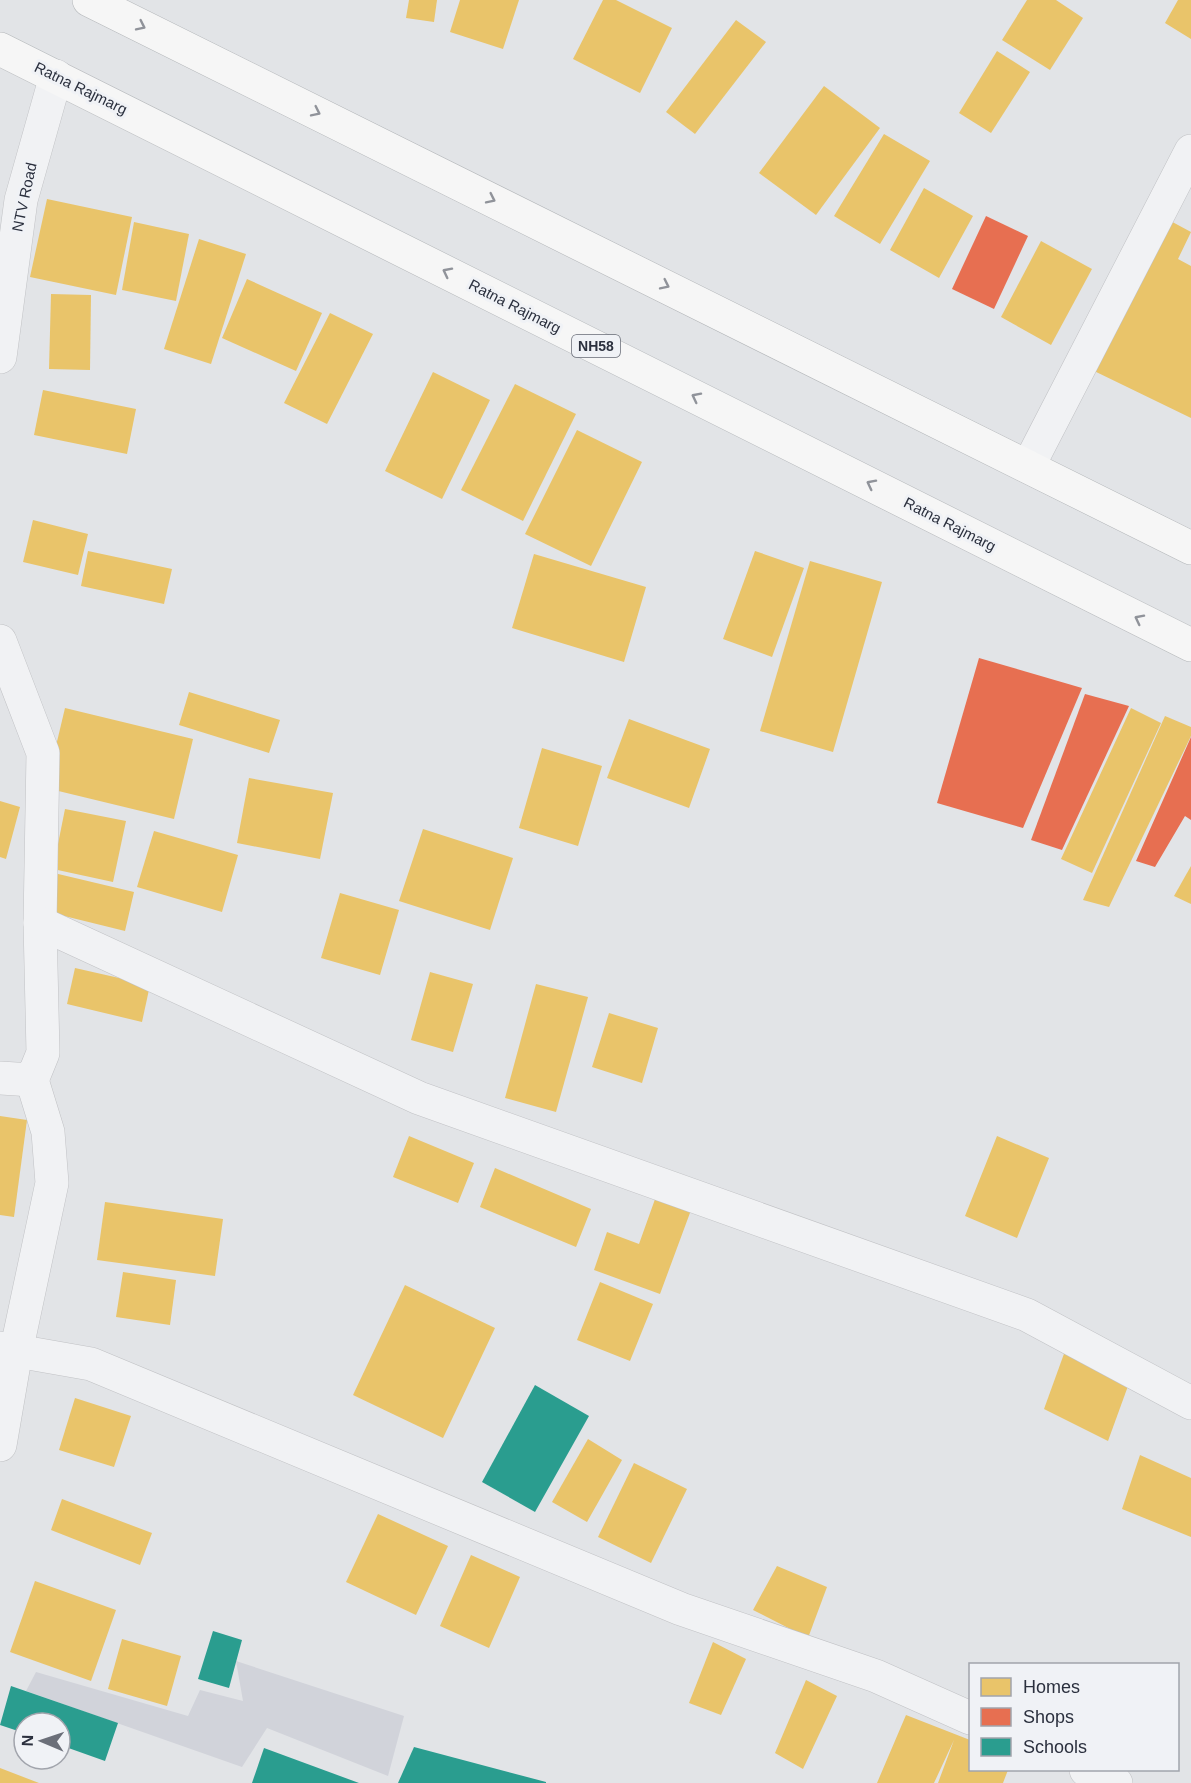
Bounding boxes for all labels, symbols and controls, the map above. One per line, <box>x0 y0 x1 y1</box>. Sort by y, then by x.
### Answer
one-way arrow <box>135 19 146 30</box>
street label: Ratna Rajmarg <box>32 58 130 118</box>
one-way arrow <box>309 105 320 117</box>
street label: NTV Road <box>8 161 40 233</box>
one-way arrow <box>484 192 495 203</box>
one-way arrow <box>442 267 453 279</box>
street label: Ratna Rajmarg <box>466 276 564 336</box>
one-way arrow <box>659 278 670 290</box>
road number: NH58 <box>572 335 620 357</box>
one-way arrow <box>692 392 703 404</box>
one-way arrow <box>866 480 877 491</box>
street label: Ratna Rajmarg <box>901 494 999 554</box>
one-way arrow <box>1134 614 1145 626</box>
legend <box>969 1663 1179 1771</box>
text: Homes <box>1023 1677 1080 1697</box>
text: Shops <box>1023 1707 1074 1727</box>
north arrow <box>12 1711 72 1771</box>
text: N <box>19 1734 36 1747</box>
text: Schools <box>1023 1737 1087 1757</box>

